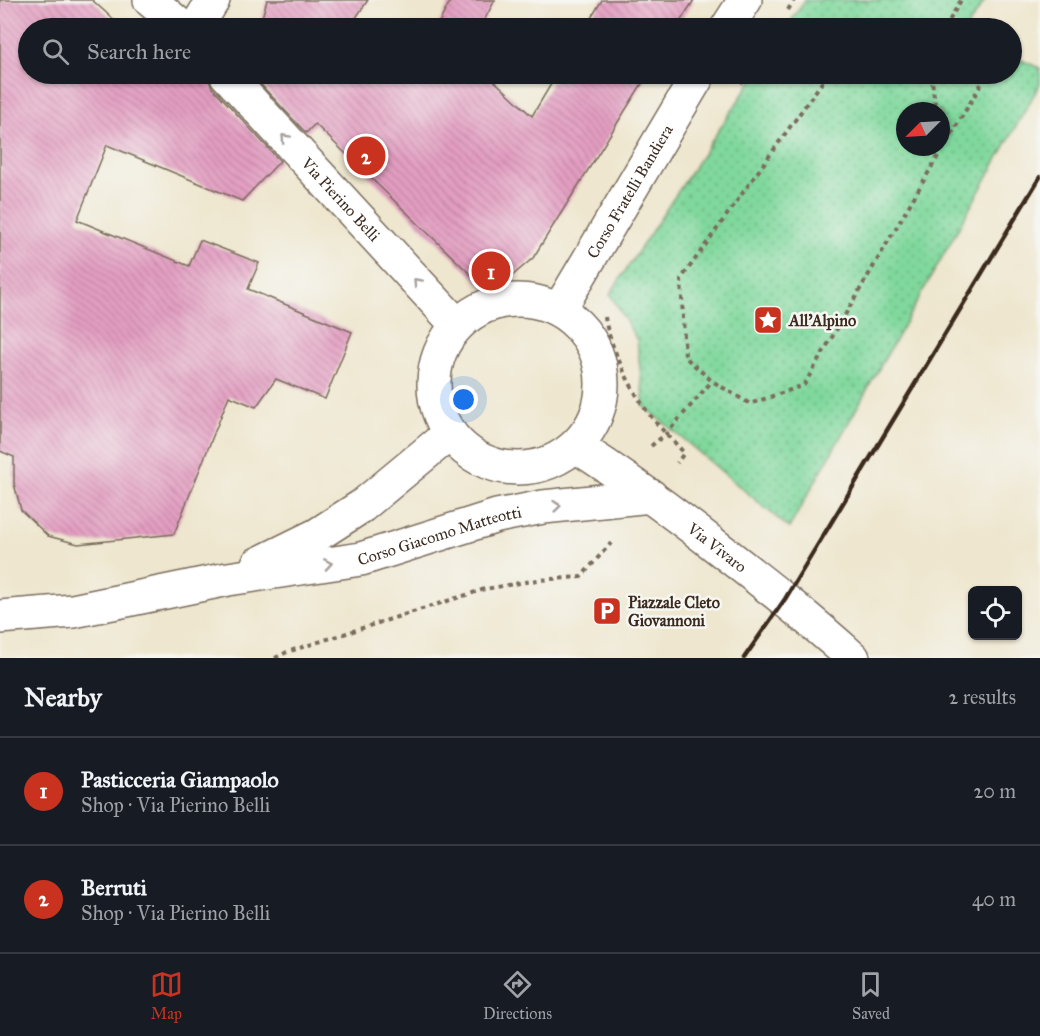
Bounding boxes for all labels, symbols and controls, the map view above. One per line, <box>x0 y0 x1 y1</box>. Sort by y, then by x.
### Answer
search box <box>18 18 1022 84</box>
icon: search <box>39 35 72 68</box>
text: Search here <box>87 38 191 65</box>
north arrow <box>896 102 950 156</box>
street label: Corso Fratelli Bandiera <box>583 121 677 262</box>
one-way arrow <box>281 134 292 145</box>
pin: 2 <box>346 134 386 178</box>
street label: Via Pierino Belli <box>297 153 384 246</box>
pin: 1 <box>472 248 510 294</box>
one-way arrow <box>413 278 424 288</box>
place icon: All'Alpino <box>752 304 784 336</box>
place label: All'Alpino <box>788 311 856 331</box>
your location <box>449 385 478 414</box>
one-way arrow <box>552 500 561 513</box>
street label: Corso Giacomo Matteotti <box>355 502 524 570</box>
street label: Via Vivaro <box>683 518 750 577</box>
one-way arrow <box>323 558 332 570</box>
map controls <box>968 586 1022 640</box>
button: locate <box>968 586 1022 640</box>
place label: Piazzale Cleto Giovannoni <box>628 593 720 630</box>
parking icon: Piazzale Cleto Giovannoni <box>591 595 623 627</box>
text: Nearby <box>24 681 102 713</box>
text: 2 results <box>948 685 1016 709</box>
text: Pasticceria Giampaolo <box>81 766 279 793</box>
text: 1 <box>40 779 47 803</box>
text: 20 m <box>973 779 1016 803</box>
text: Shop · Via Pierino Belli <box>81 793 270 817</box>
text: Berruti <box>81 874 147 901</box>
text: 2 <box>39 887 48 911</box>
text: 40 m <box>972 887 1016 911</box>
text: Shop · Via Pierino Belli <box>81 901 270 925</box>
tab: Map <box>150 968 183 1023</box>
tab: Directions <box>483 968 552 1023</box>
tab: Saved <box>852 968 890 1023</box>

